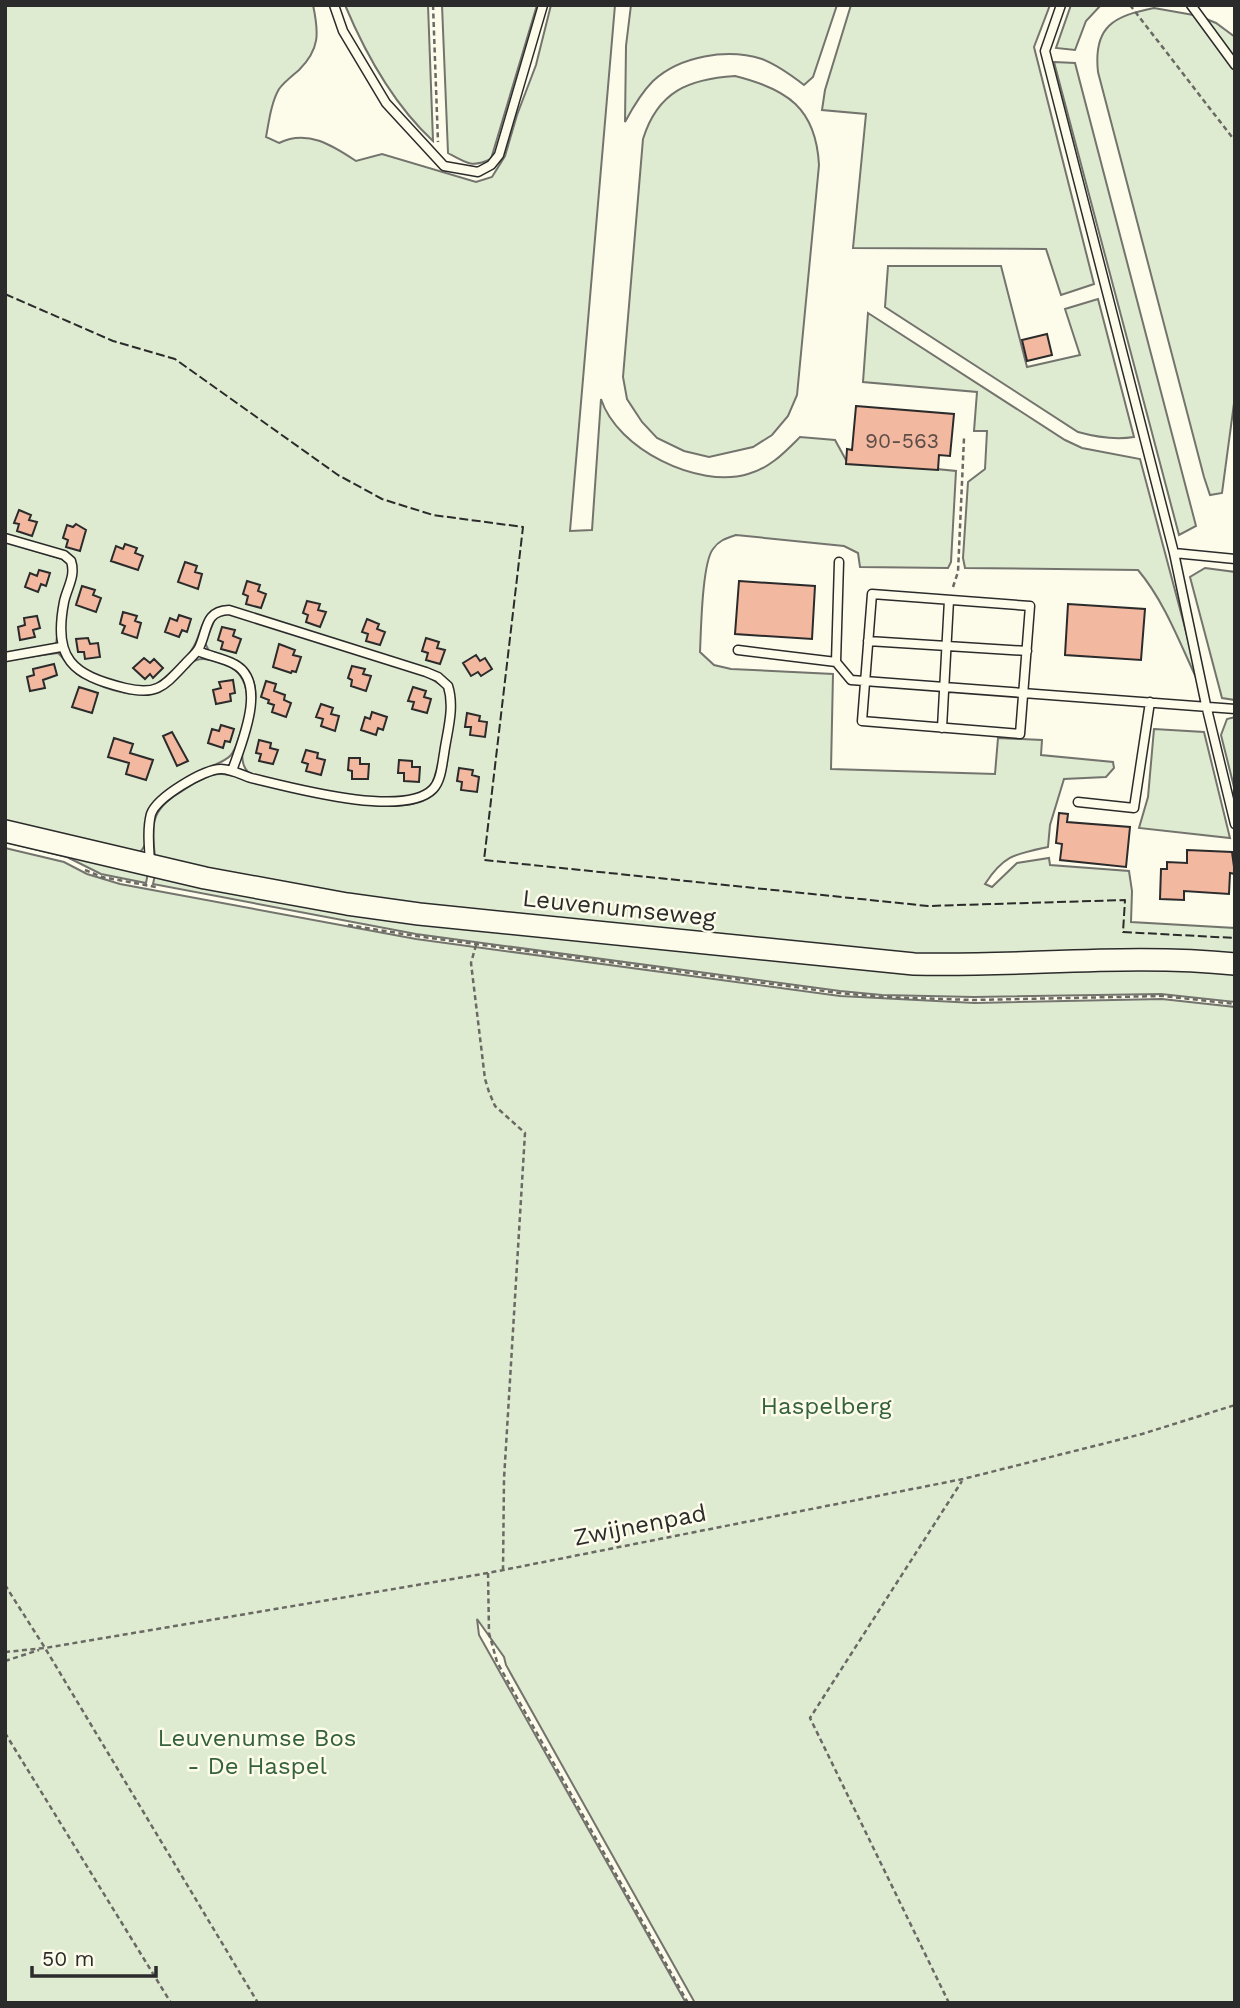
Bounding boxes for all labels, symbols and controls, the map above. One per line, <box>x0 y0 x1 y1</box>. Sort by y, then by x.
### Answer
house number: 90-563 <box>865 428 939 453</box>
street label: Leuvenumseweg <box>521 884 717 932</box>
park label: Haspelberg <box>761 1392 892 1420</box>
street label: Zwijnenpad <box>571 1498 709 1552</box>
park label: Leuvenumse Bos - De Haspel <box>158 1724 356 1780</box>
scale bar <box>32 1934 156 1978</box>
text: 50 m <box>42 1946 94 1971</box>

